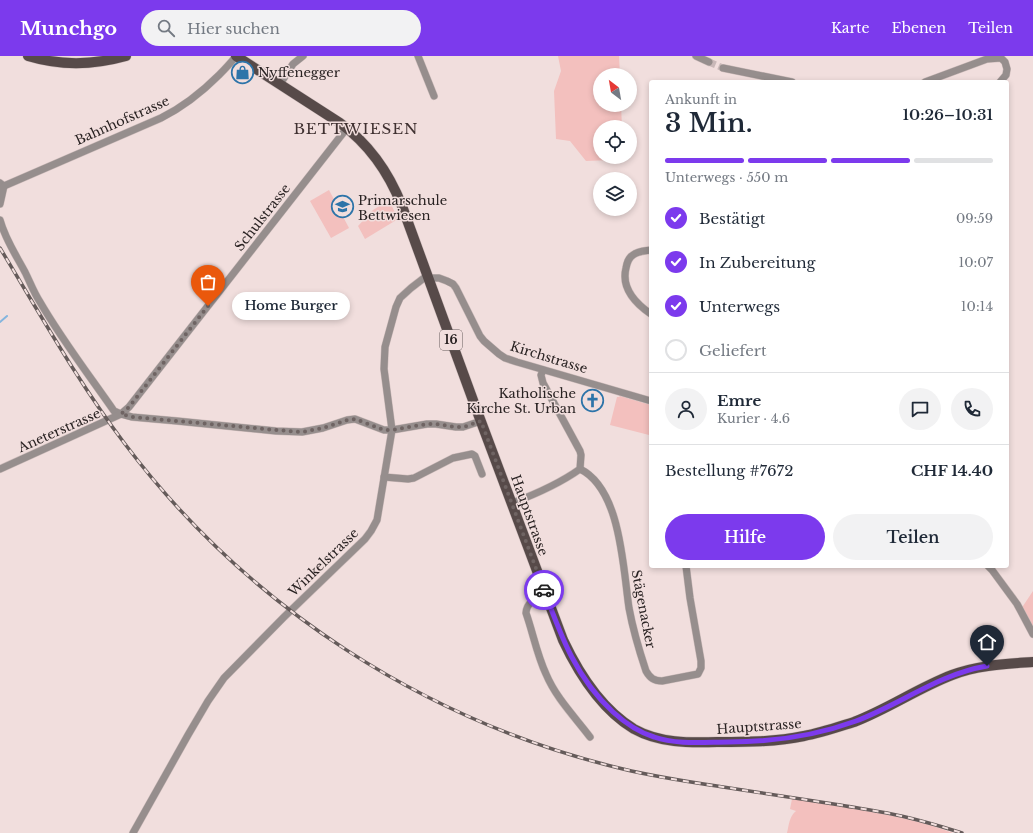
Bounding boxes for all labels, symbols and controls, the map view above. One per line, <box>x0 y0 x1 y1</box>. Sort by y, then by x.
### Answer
search box <box>141 10 421 46</box>
text: Munchgo <box>20 17 117 40</box>
icon: search <box>155 17 177 39</box>
text: Hier suchen <box>187 19 280 38</box>
text: Karte <box>831 19 870 37</box>
text: Ebenen <box>892 19 946 37</box>
text: Teilen <box>968 19 1013 37</box>
shop icon: Nyffenegger <box>229 59 255 85</box>
place label: Nyffenegger <box>258 64 341 81</box>
north arrow <box>593 68 637 112</box>
map controls <box>593 68 637 216</box>
text: Ankunft in <box>665 91 737 108</box>
street label: Bahnhofstrasse <box>72 92 172 149</box>
text: 10:26–10:31 <box>903 105 993 124</box>
text: 3 Min. <box>665 107 752 139</box>
district label: BETTWIESEN <box>293 119 419 138</box>
button: locate <box>593 120 637 164</box>
text: Unterwegs · 550 m <box>665 169 788 186</box>
button: layers <box>593 172 637 216</box>
street label: Schulstrasse <box>231 180 294 254</box>
place label: Primarschule Bettwiesen <box>358 192 447 224</box>
school or university icon: Primarschule Bettwiesen <box>329 194 355 220</box>
icon: check <box>665 207 687 229</box>
text: Bestätigt <box>699 209 765 228</box>
text: 09:59 <box>956 210 993 227</box>
icon: check <box>665 251 687 273</box>
text: In Zubereitung <box>699 253 816 272</box>
text: 10:07 <box>958 254 993 271</box>
pin <box>191 265 225 306</box>
icon: bag <box>197 271 219 293</box>
callout: Home Burger <box>232 292 350 320</box>
icon: check <box>665 295 687 317</box>
text: Home Burger <box>244 297 338 314</box>
text: Unterwegs <box>699 297 780 316</box>
text: 10:14 <box>961 298 993 315</box>
road number: 16 <box>440 330 462 350</box>
street label: Kirchstrasse <box>508 338 590 377</box>
text: Geliefert <box>699 341 767 360</box>
place label: Katholische Kirche St. Urban <box>466 385 576 417</box>
church icon: Katholische Kirche St. Urban <box>579 387 605 413</box>
button: person <box>665 388 707 430</box>
button: chat <box>899 388 941 430</box>
button: phone <box>951 388 993 430</box>
text: Emre <box>717 391 761 410</box>
street label: Aneterstrasse <box>14 405 103 457</box>
text: Kurier · 4.6 <box>717 410 790 427</box>
text: Bestellung #7672 <box>665 461 793 480</box>
text: CHF 14.40 <box>911 461 993 480</box>
street label: Hauptstrasse <box>507 472 552 558</box>
button: Hilfe <box>665 514 825 560</box>
button: Teilen <box>833 514 993 560</box>
street label: Winkelstrasse <box>284 525 362 601</box>
street label: Stägenacker <box>628 568 660 651</box>
courier <box>524 570 564 610</box>
icon: car <box>533 579 555 601</box>
pin <box>970 625 1004 666</box>
icon: home <box>976 631 998 653</box>
street label: Hauptstrasse <box>716 715 802 738</box>

